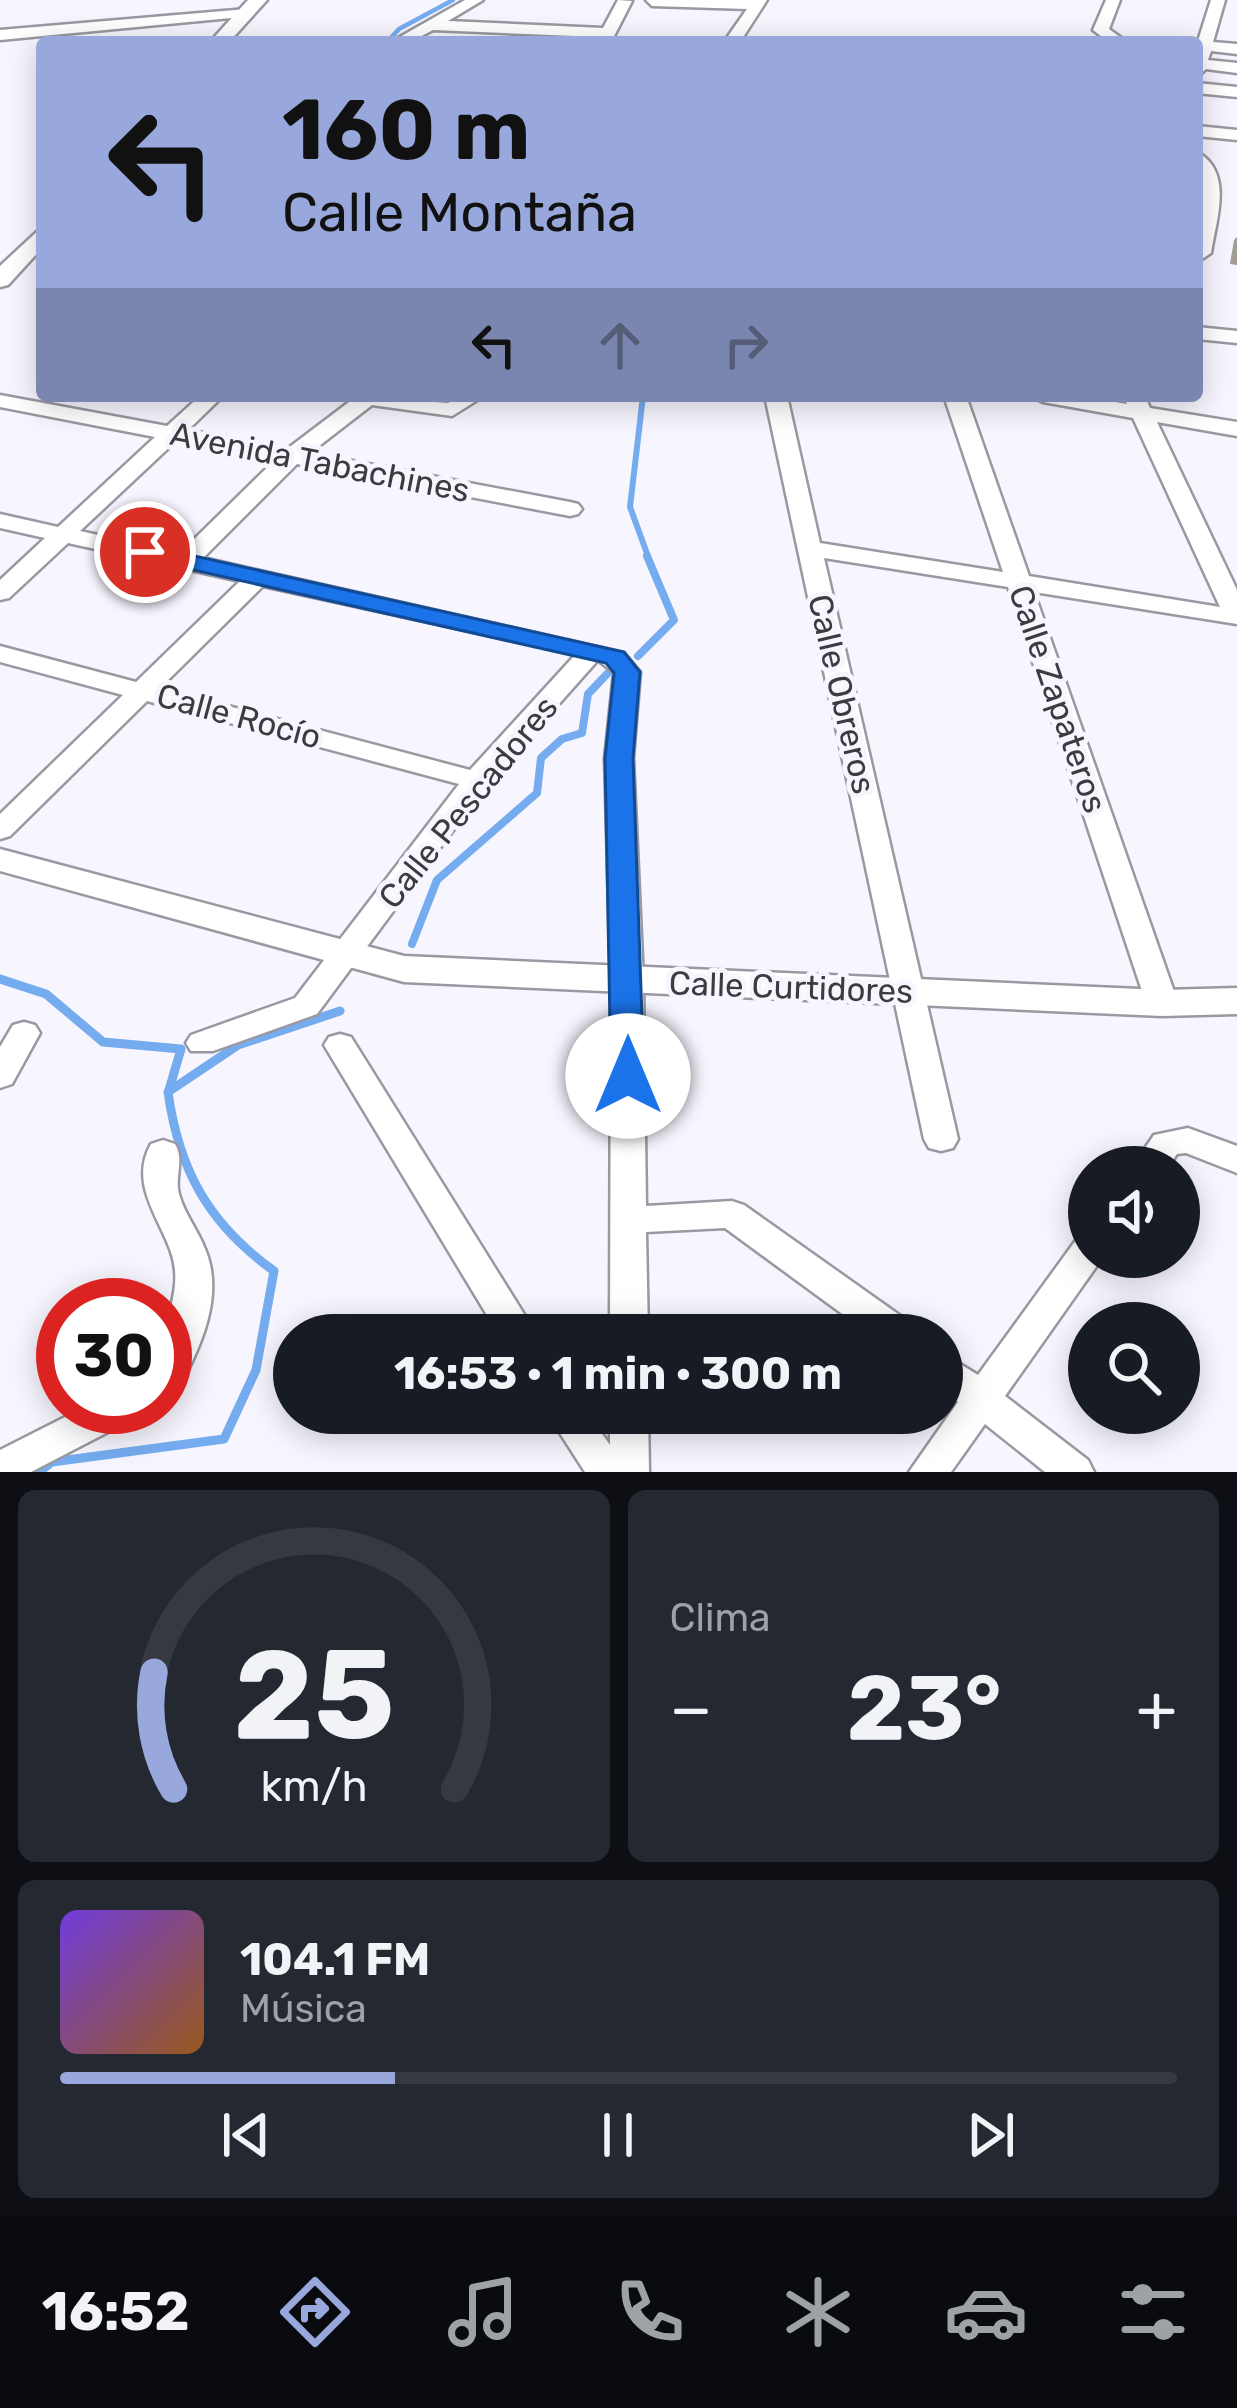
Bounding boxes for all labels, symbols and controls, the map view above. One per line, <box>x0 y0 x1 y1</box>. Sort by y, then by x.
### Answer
text: 160 m <box>282 80 530 180</box>
icon: left <box>84 84 240 240</box>
text: Calle Montaña <box>282 181 637 245</box>
icon: left <box>461 312 527 378</box>
icon: ahead <box>587 312 653 378</box>
icon: right <box>713 312 779 378</box>
street label: Avenida Tabachines <box>167 414 473 510</box>
pin <box>94 501 196 603</box>
icon: arrive <box>112 519 178 585</box>
street label: Calle Zapateros <box>1001 580 1115 818</box>
street label: Calle Obreros <box>800 590 884 798</box>
street label: Calle Rocío <box>153 675 325 757</box>
street label: Calle Pescadores <box>371 688 565 916</box>
street label: Calle Curtidores <box>668 963 914 1011</box>
position arrow <box>565 1013 691 1139</box>
map controls <box>1068 1146 1200 1434</box>
button: sound <box>1068 1146 1200 1278</box>
speed limit sign: 30 <box>36 1278 192 1434</box>
button: search <box>1068 1302 1200 1434</box>
text: 16:53 · 1 min · 300 m <box>394 1347 842 1400</box>
text: Clima <box>670 1595 771 1641</box>
text: 25 <box>233 1621 395 1769</box>
text: 23° <box>847 1655 1002 1762</box>
text: − <box>670 1669 712 1748</box>
text: + <box>1136 1669 1177 1748</box>
text: km/h <box>260 1761 367 1812</box>
text: 104.1 FM <box>240 1933 430 1986</box>
text: Música <box>240 1986 367 2032</box>
icon: previous <box>213 2102 279 2168</box>
icon: pause <box>585 2102 651 2168</box>
icon: next <box>958 2102 1024 2168</box>
icon: directions <box>273 2270 357 2354</box>
icon: music <box>441 2270 525 2354</box>
icon: phone <box>608 2270 692 2354</box>
icon: climate <box>776 2270 860 2354</box>
icon: car <box>944 2270 1028 2354</box>
icon: filters <box>1111 2270 1195 2354</box>
text: 16:52 <box>42 2280 190 2344</box>

